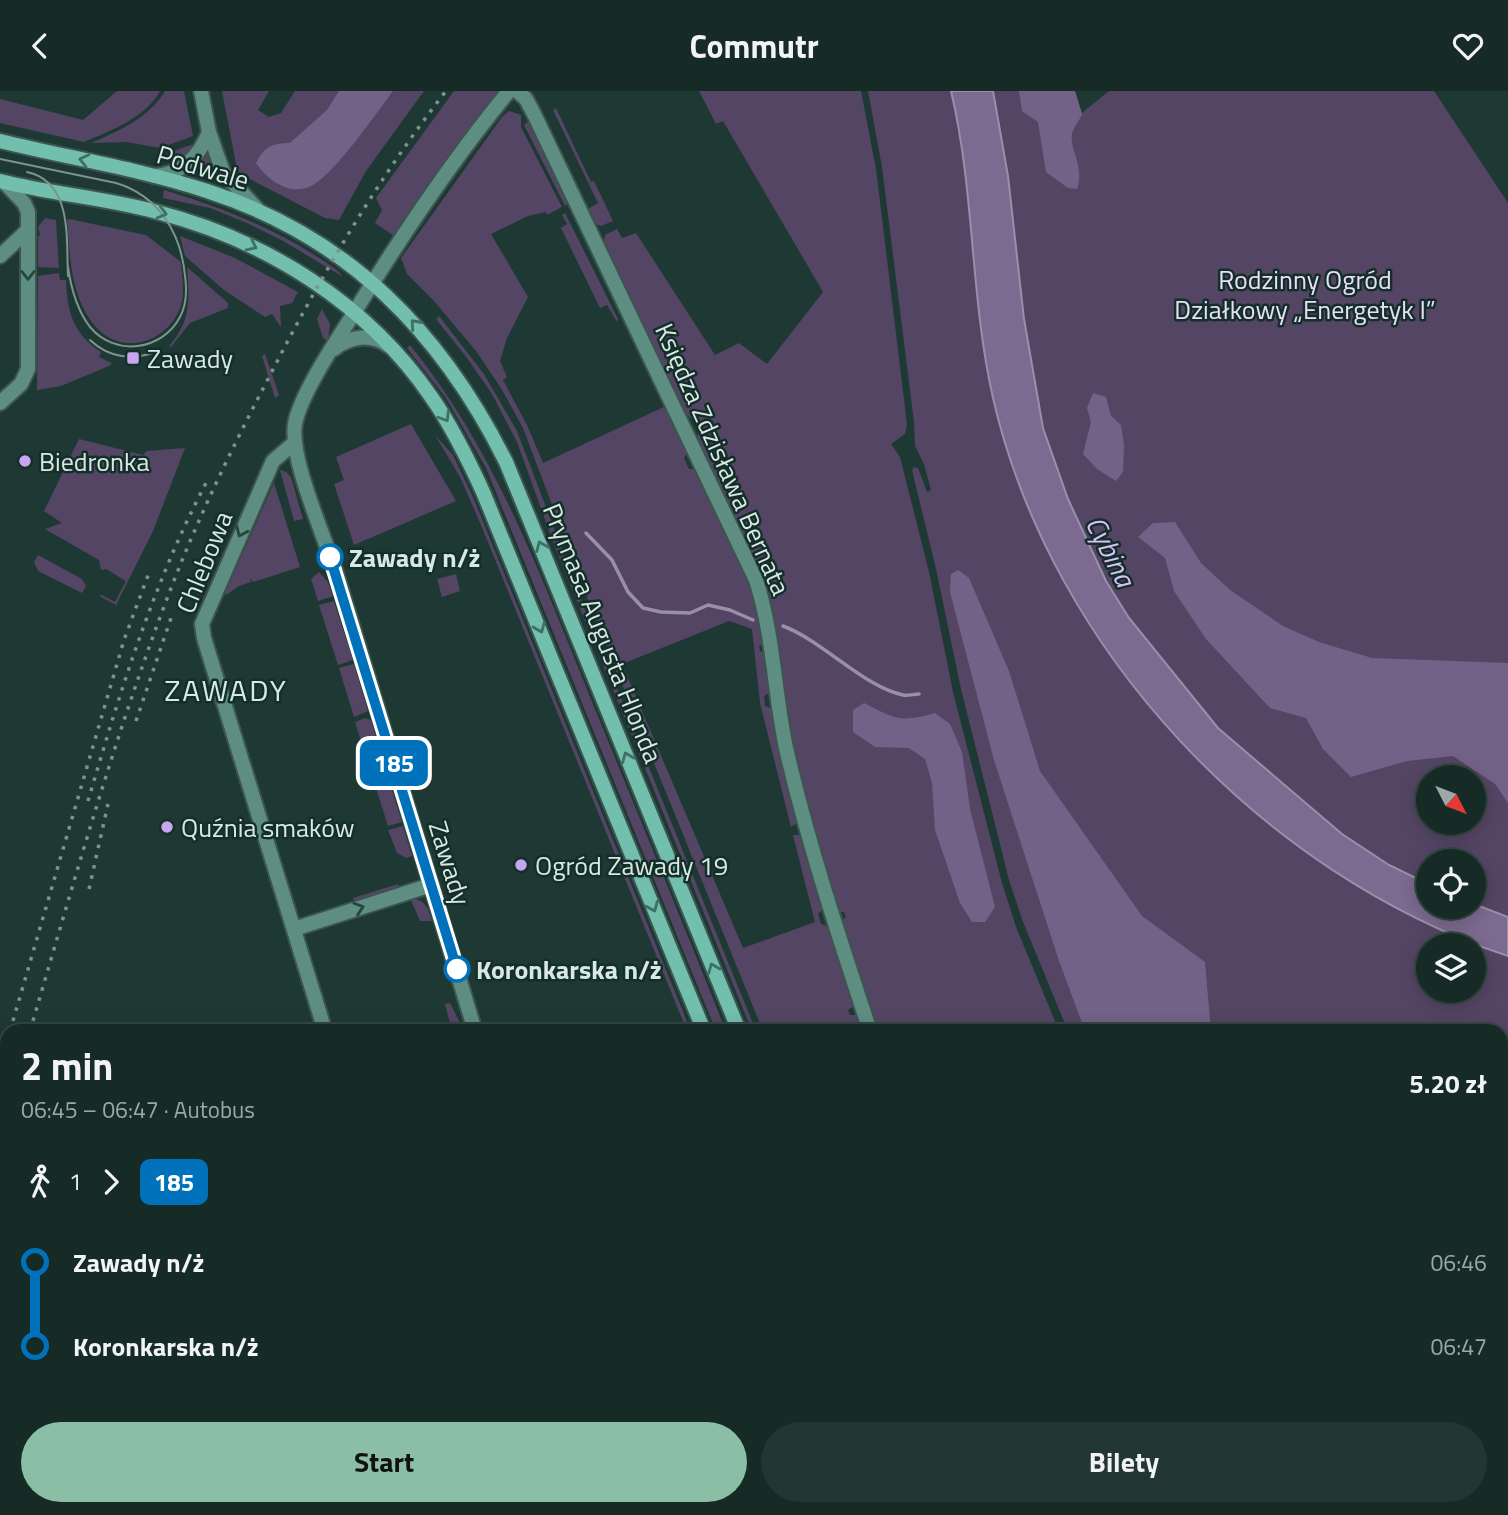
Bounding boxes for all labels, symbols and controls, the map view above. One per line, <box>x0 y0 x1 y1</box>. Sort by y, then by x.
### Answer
text: Commutr <box>689 22 819 70</box>
icon: back <box>21 27 59 65</box>
icon: heart <box>1449 27 1487 65</box>
street label: Podwale <box>152 135 254 199</box>
one-way arrow <box>78 154 90 169</box>
one-way arrow <box>156 205 168 220</box>
one-way arrow <box>245 237 257 251</box>
park label: Rodzinny Ogród Działkowy „Energetyk I” <box>1174 260 1436 329</box>
one-way arrow <box>20 271 36 281</box>
street label: Księdza Zdzisława Bernata <box>645 317 801 601</box>
one-way arrow <box>411 320 423 333</box>
place label: Zawady <box>147 339 233 378</box>
marker: Zawady <box>125 350 141 366</box>
one-way arrow <box>436 410 449 423</box>
place label: Biedronka <box>39 442 149 481</box>
marker: Biedronka <box>17 453 33 469</box>
street label: Prymasa Augusta Hlonda <box>533 497 673 769</box>
street label: Chlebowa <box>166 505 242 619</box>
water label: Cybina <box>1075 508 1148 596</box>
one-way arrow <box>235 525 249 538</box>
place label: Zawady n/ż <box>349 538 480 577</box>
one-way arrow <box>536 541 550 553</box>
marker: Zawady n/ż <box>317 544 343 570</box>
one-way arrow <box>532 621 546 634</box>
district label: ZAWADY <box>164 667 288 713</box>
line badge: 185 <box>354 740 434 786</box>
text: 185 <box>374 745 414 781</box>
one-way arrow <box>621 752 635 764</box>
north arrow <box>1416 765 1486 835</box>
map controls <box>1416 765 1486 1003</box>
place label: Quźnia smaków <box>181 808 355 847</box>
street label: Zawady <box>419 816 481 910</box>
marker: Quźnia smaków <box>159 819 175 835</box>
place label: Ogród Zawady 19 <box>535 846 728 885</box>
button: locate <box>1416 849 1486 919</box>
marker: Ogród Zawady 19 <box>513 857 529 873</box>
one-way arrow <box>645 900 659 912</box>
one-way arrow <box>353 902 365 917</box>
button: layers <box>1416 933 1486 1003</box>
place label: Koronkarska n/ż <box>476 950 662 989</box>
marker: Koronkarska n/ż <box>444 956 470 982</box>
one-way arrow <box>707 962 721 974</box>
text: 2 min <box>21 1037 113 1095</box>
text: 5.20 zł <box>1409 1064 1487 1103</box>
text: 06:45 – 06:47 · Autobus <box>21 1092 255 1127</box>
icon: walk <box>21 1163 59 1201</box>
icon: forward <box>92 1163 130 1201</box>
text: 1 <box>69 1164 82 1199</box>
text: 185 <box>154 1164 194 1200</box>
text: Zawady n/ż <box>73 1243 204 1282</box>
text: 06:46 <box>1430 1245 1487 1280</box>
text: Koronkarska n/ż <box>73 1327 259 1366</box>
text: 06:47 <box>1430 1329 1487 1364</box>
button: Start <box>21 1422 747 1502</box>
button: Bilety <box>761 1422 1487 1502</box>

